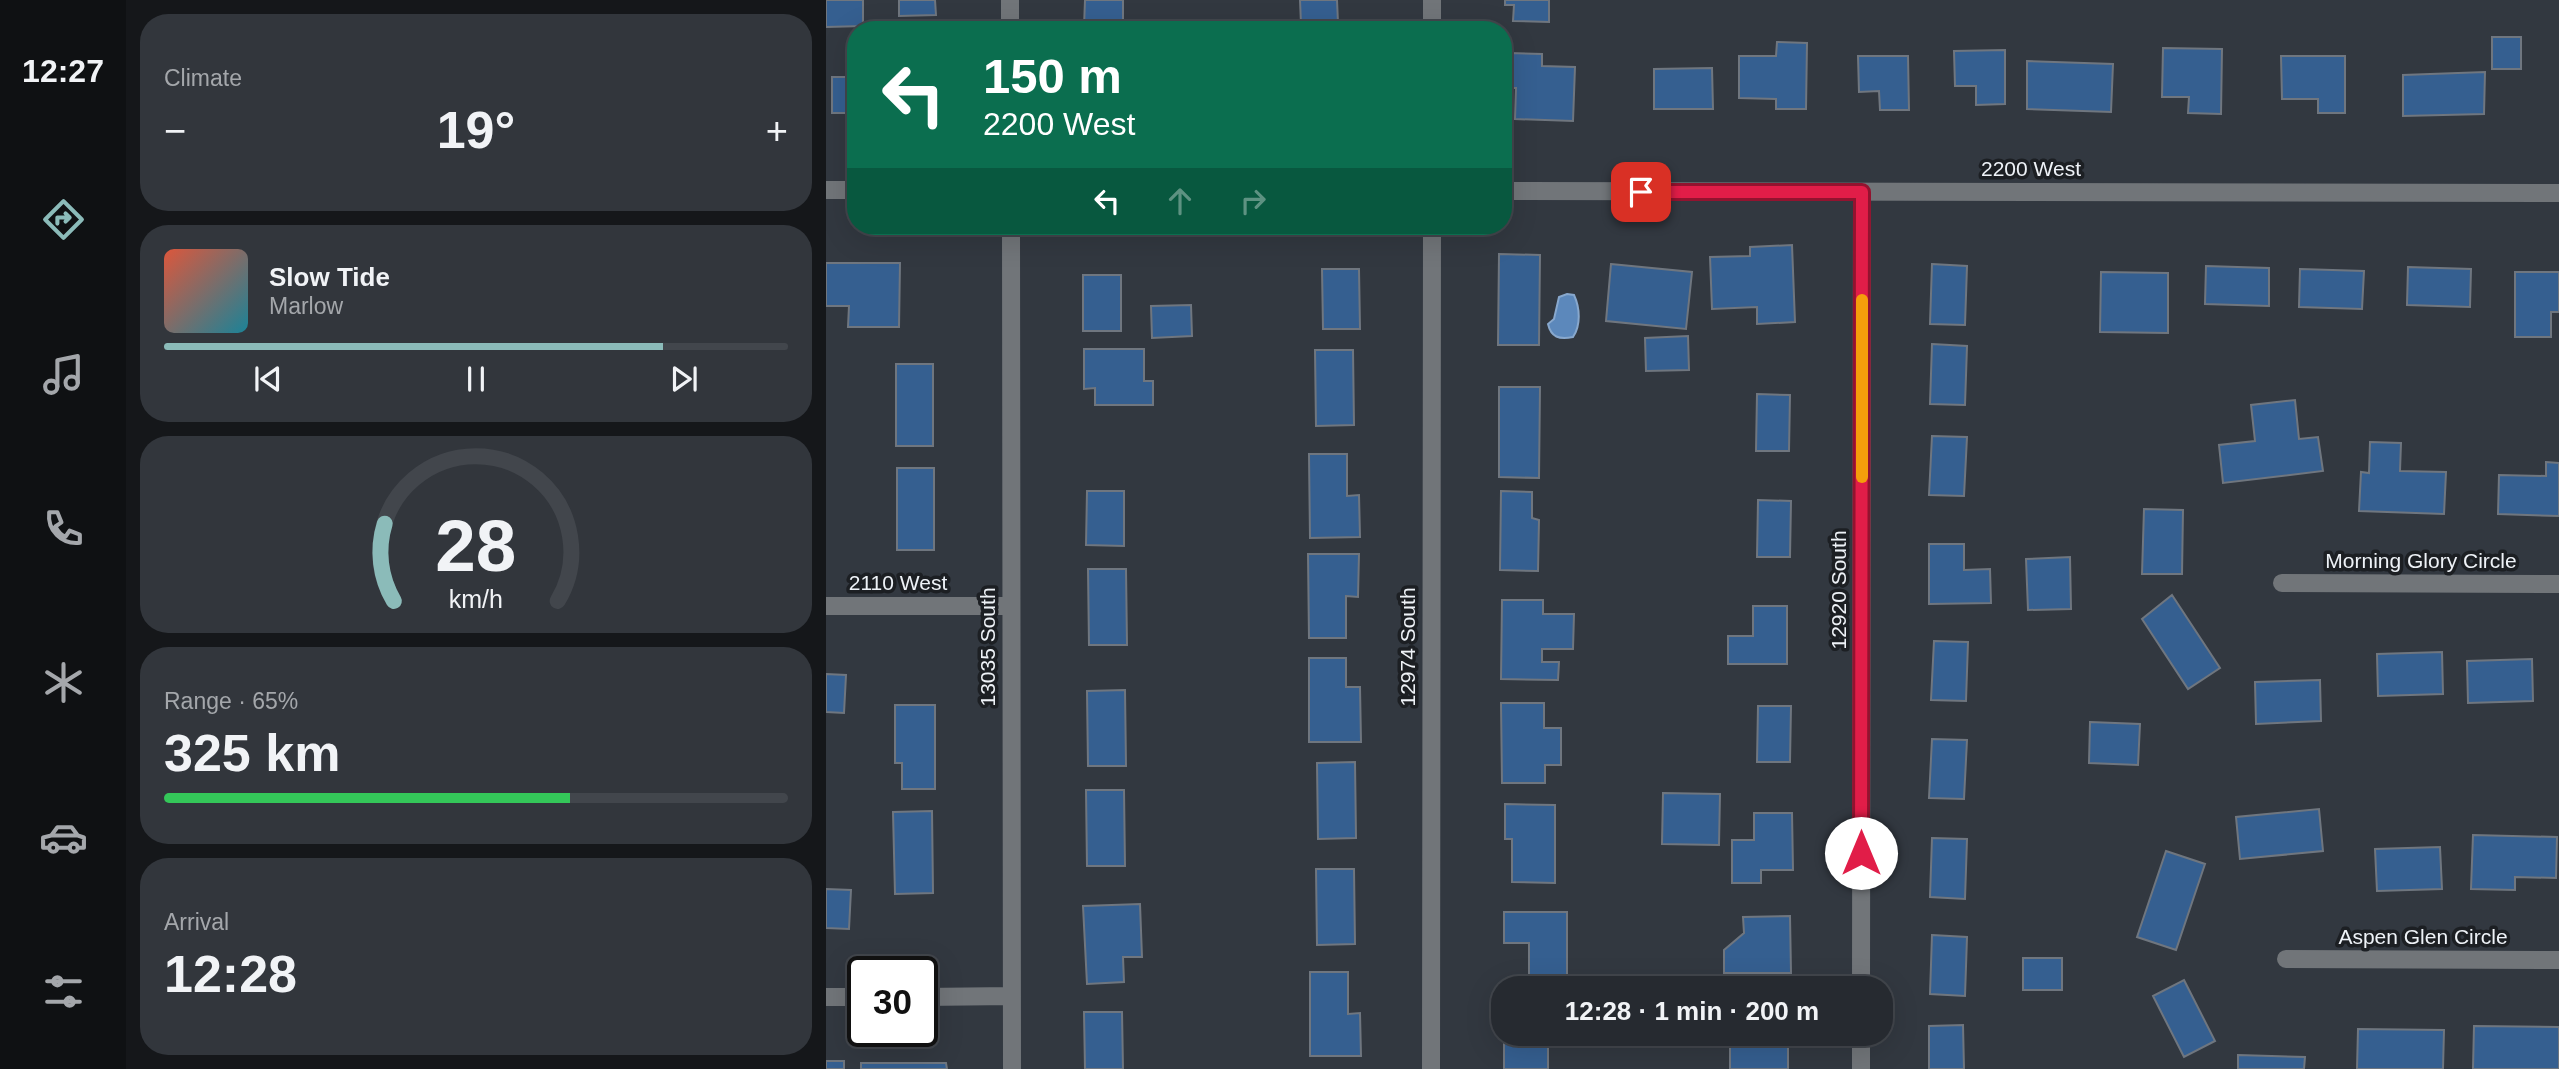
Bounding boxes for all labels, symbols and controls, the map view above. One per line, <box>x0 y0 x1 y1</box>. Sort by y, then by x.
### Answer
icon: left <box>868 49 959 140</box>
text: 150 m <box>983 49 1122 103</box>
text: 12:27 <box>22 53 104 89</box>
text: Climate <box>164 65 242 91</box>
text: 19° <box>437 101 515 159</box>
text: 2200 West <box>983 106 1135 142</box>
text: − <box>164 110 186 152</box>
text: + <box>766 110 788 152</box>
street label: 2200 West <box>1981 157 2081 180</box>
pin <box>1611 162 1671 222</box>
icon: arrive <box>1622 173 1660 211</box>
icon: left <box>1088 182 1126 220</box>
icon: ahead <box>1161 182 1199 220</box>
icon: right <box>1234 182 1272 220</box>
icon: directions <box>39 195 88 244</box>
text: Slow Tide <box>269 262 390 292</box>
text: Marlow <box>269 293 343 319</box>
icon: music <box>39 350 88 399</box>
icon: previous <box>249 360 287 398</box>
icon: pause <box>457 360 495 398</box>
icon: next <box>665 360 703 398</box>
icon: phone <box>39 504 88 553</box>
text: 28 <box>436 505 516 586</box>
street label: 12920 South <box>1827 530 1850 650</box>
street label: Morning Glory Circle <box>2325 549 2517 572</box>
street label: 2110 West <box>849 571 947 594</box>
text: km/h <box>449 584 503 612</box>
street label: 13035 South <box>976 587 999 707</box>
street label: 12974 South <box>1396 587 1419 707</box>
icon: climate <box>39 658 88 707</box>
text: Range · 65% <box>164 688 298 714</box>
text: 325 km <box>164 724 340 782</box>
icon: car <box>39 813 88 862</box>
position arrow <box>1824 816 1898 890</box>
text: Arrival <box>164 909 229 935</box>
street label: Aspen Glen Circle <box>2338 925 2508 948</box>
text: 12:28 <box>164 945 297 1003</box>
speed limit sign: 30 <box>847 956 938 1047</box>
icon: filters <box>39 967 88 1016</box>
text: 12:28 · 1 min · 200 m <box>1565 996 1819 1026</box>

